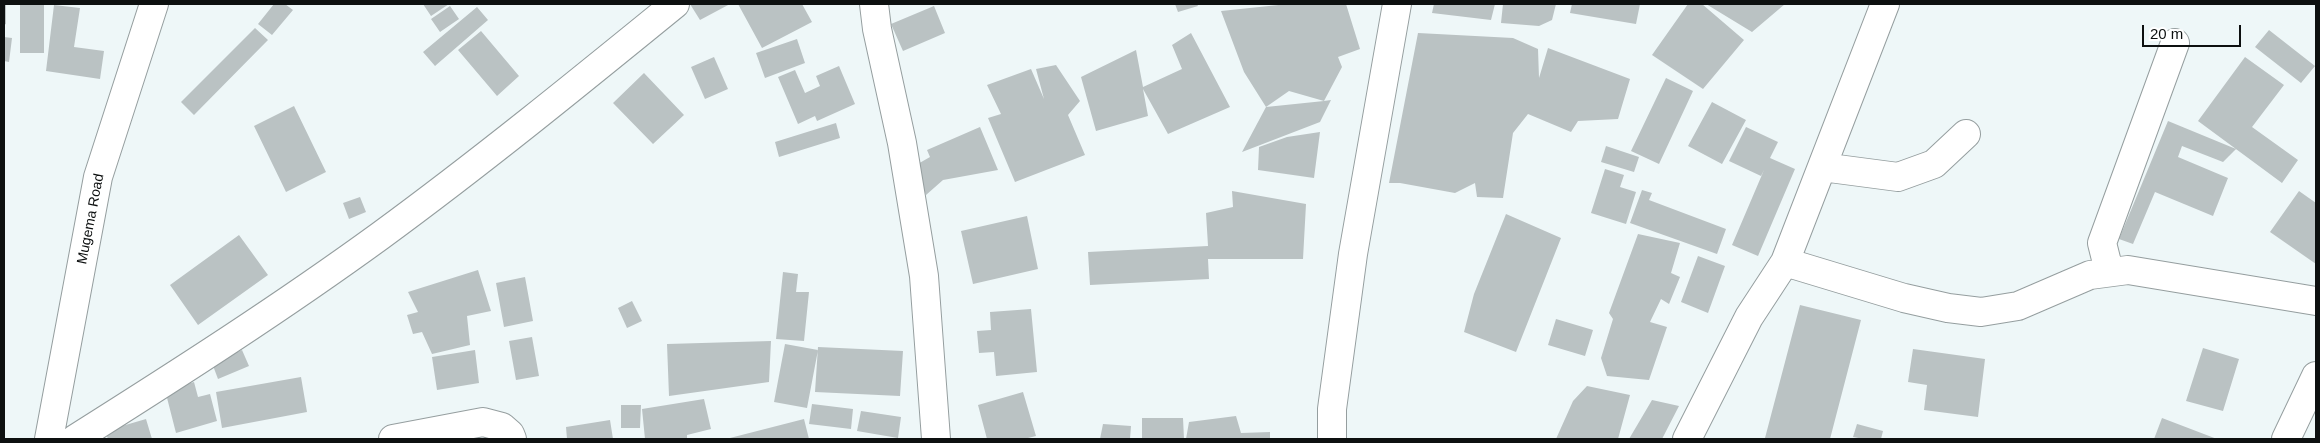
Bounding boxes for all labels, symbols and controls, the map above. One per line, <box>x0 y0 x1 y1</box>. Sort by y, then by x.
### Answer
scale bar <box>2145 15 2244 47</box>
text: 20 m <box>2150 25 2183 42</box>
street label: Mugema Road <box>74 172 108 266</box>

